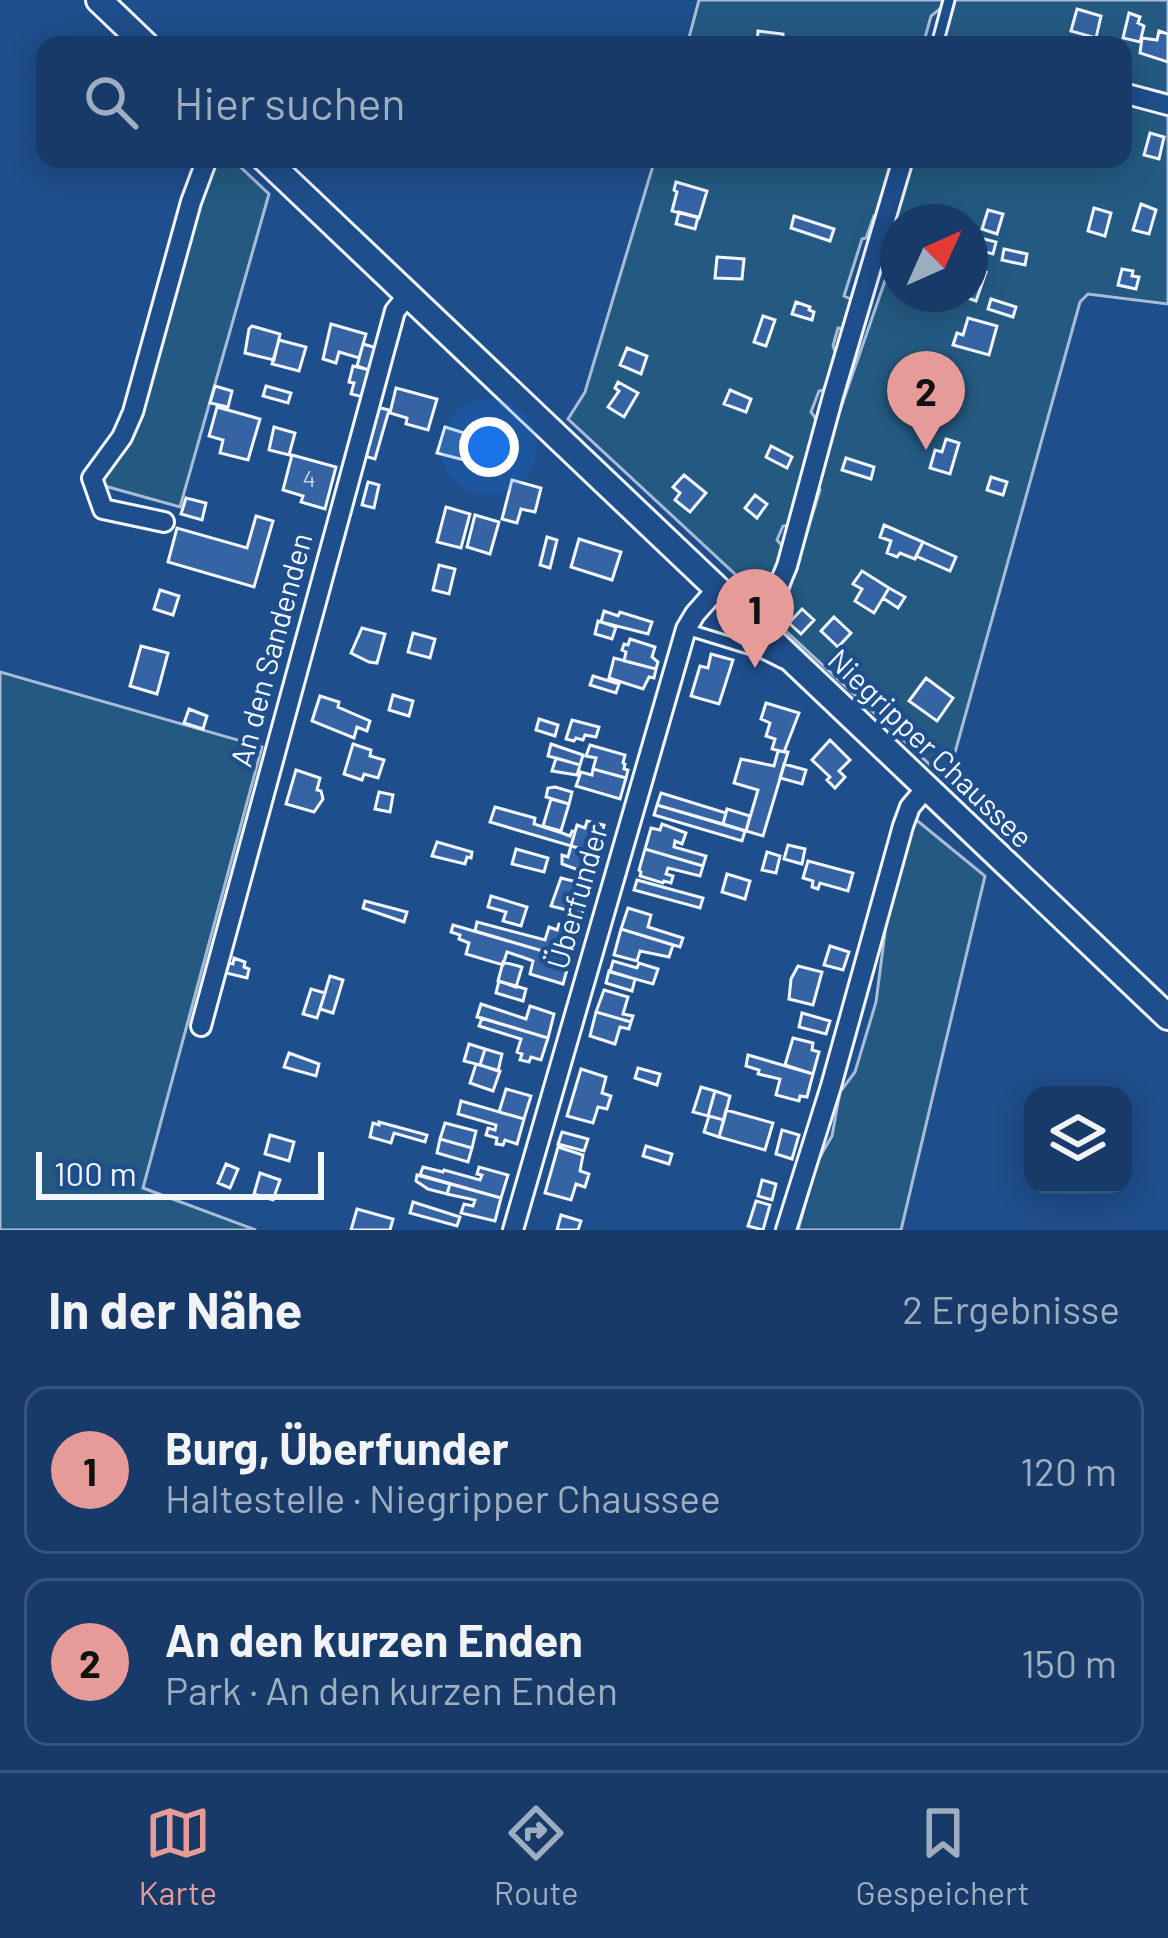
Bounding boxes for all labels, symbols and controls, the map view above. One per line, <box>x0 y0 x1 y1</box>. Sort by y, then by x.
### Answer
search box <box>36 36 1132 168</box>
icon: search <box>78 69 144 135</box>
text: Hier suchen <box>174 75 406 129</box>
north arrow <box>880 204 988 312</box>
pin: 2 <box>887 351 965 450</box>
your location <box>459 417 519 477</box>
house number: 4 <box>302 463 316 492</box>
street label: An den Sandenden <box>222 529 319 770</box>
pin: 1 <box>716 569 794 668</box>
street label: Niegripper Chaussee <box>822 641 1041 854</box>
street label: Überfunder <box>538 820 614 973</box>
map controls <box>1024 1086 1132 1194</box>
button: layers <box>1024 1086 1132 1194</box>
scale bar <box>36 1146 324 1199</box>
text: 100 m <box>54 1153 137 1193</box>
text: In der Nähe <box>48 1278 302 1339</box>
text: 2 Ergebnisse <box>902 1285 1120 1332</box>
text: Burg, Überfunder <box>165 1420 509 1474</box>
text: 1 <box>83 1447 97 1494</box>
text: 120 m <box>1020 1447 1117 1494</box>
text: Haltestelle · Niegripper Chaussee <box>165 1474 721 1521</box>
text: An den kurzen Enden <box>165 1612 583 1666</box>
text: 2 <box>79 1639 101 1686</box>
text: 150 m <box>1021 1639 1117 1686</box>
text: Park · An den kurzen Enden <box>165 1666 618 1713</box>
tab: Karte <box>138 1800 217 1912</box>
tab: Route <box>494 1800 579 1912</box>
tab: Gespeichert <box>855 1800 1030 1912</box>

